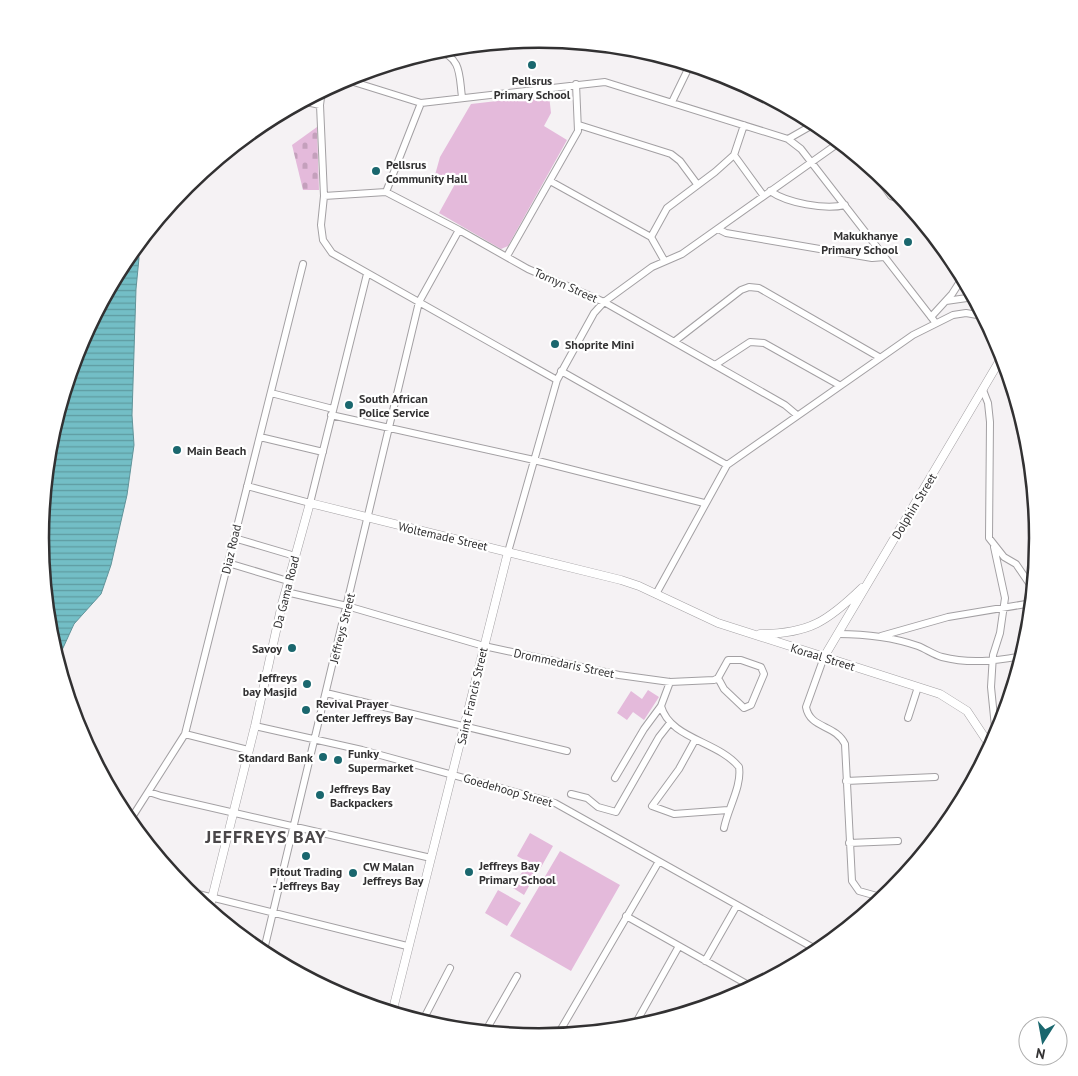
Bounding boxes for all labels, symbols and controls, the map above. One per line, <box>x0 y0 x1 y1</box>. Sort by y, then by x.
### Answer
marker: Pellsrus Primary School <box>526 59 538 71</box>
place label: Pellsrus Primary School <box>494 73 571 102</box>
place label: Pellsrus Community Hall <box>386 157 468 186</box>
marker: Pellsrus Community Hall <box>370 165 382 177</box>
place label: Makukhanye Primary School <box>821 228 898 257</box>
marker: Makukhanye Primary School <box>902 236 914 248</box>
street label: Tornyn Street <box>532 264 600 306</box>
place label: Shoprite Mini <box>565 337 634 352</box>
marker: Shoprite Mini <box>549 338 561 350</box>
place label: South African Police Service <box>359 391 429 420</box>
marker: South African Police Service <box>343 399 355 411</box>
place label: Main Beach <box>187 443 246 458</box>
marker: Main Beach <box>171 444 183 456</box>
street label: Dolphin Street <box>888 470 940 542</box>
street label: Woltemade Street <box>397 518 489 554</box>
street label: Diaz Road <box>218 523 244 575</box>
street label: Da Gama Road <box>270 554 302 630</box>
street label: Jeffreys Street <box>326 591 358 666</box>
street label: Koraal Street <box>789 640 857 674</box>
place label: Savoy <box>252 641 282 656</box>
marker: Savoy <box>286 642 298 654</box>
street label: Drommedaris Street <box>512 645 616 681</box>
street label: Saint Francis Street <box>453 646 491 746</box>
place label: Jeffreys bay Masjid <box>243 670 297 699</box>
marker: Jeffreys bay Masjid <box>301 678 313 690</box>
place label: Revival Prayer Center Jeffreys Bay <box>316 696 413 725</box>
marker: Revival Prayer Center Jeffreys Bay <box>300 704 312 716</box>
place label: Funky Supermarket <box>348 746 414 775</box>
place label: Standard Bank <box>238 750 313 765</box>
marker: Standard Bank <box>317 751 329 763</box>
marker: Funky Supermarket <box>332 754 344 766</box>
street label: Goedehoop Street <box>462 770 554 810</box>
place label: Jeffreys Bay Backpackers <box>329 781 393 810</box>
marker: Jeffreys Bay Backpackers <box>314 789 326 801</box>
district label: JEFFREYS BAY <box>204 825 327 848</box>
marker: Pitout Trading - Jeffreys Bay <box>300 850 312 862</box>
place label: Jeffreys Bay Primary School <box>478 858 556 887</box>
place label: CW Malan Jeffreys Bay <box>362 859 424 888</box>
place label: Pitout Trading - Jeffreys Bay <box>270 864 342 893</box>
marker: Jeffreys Bay Primary School <box>463 866 475 878</box>
marker: CW Malan Jeffreys Bay <box>347 867 359 879</box>
north arrow <box>1018 1016 1068 1066</box>
text: N <box>1034 1044 1047 1063</box>

